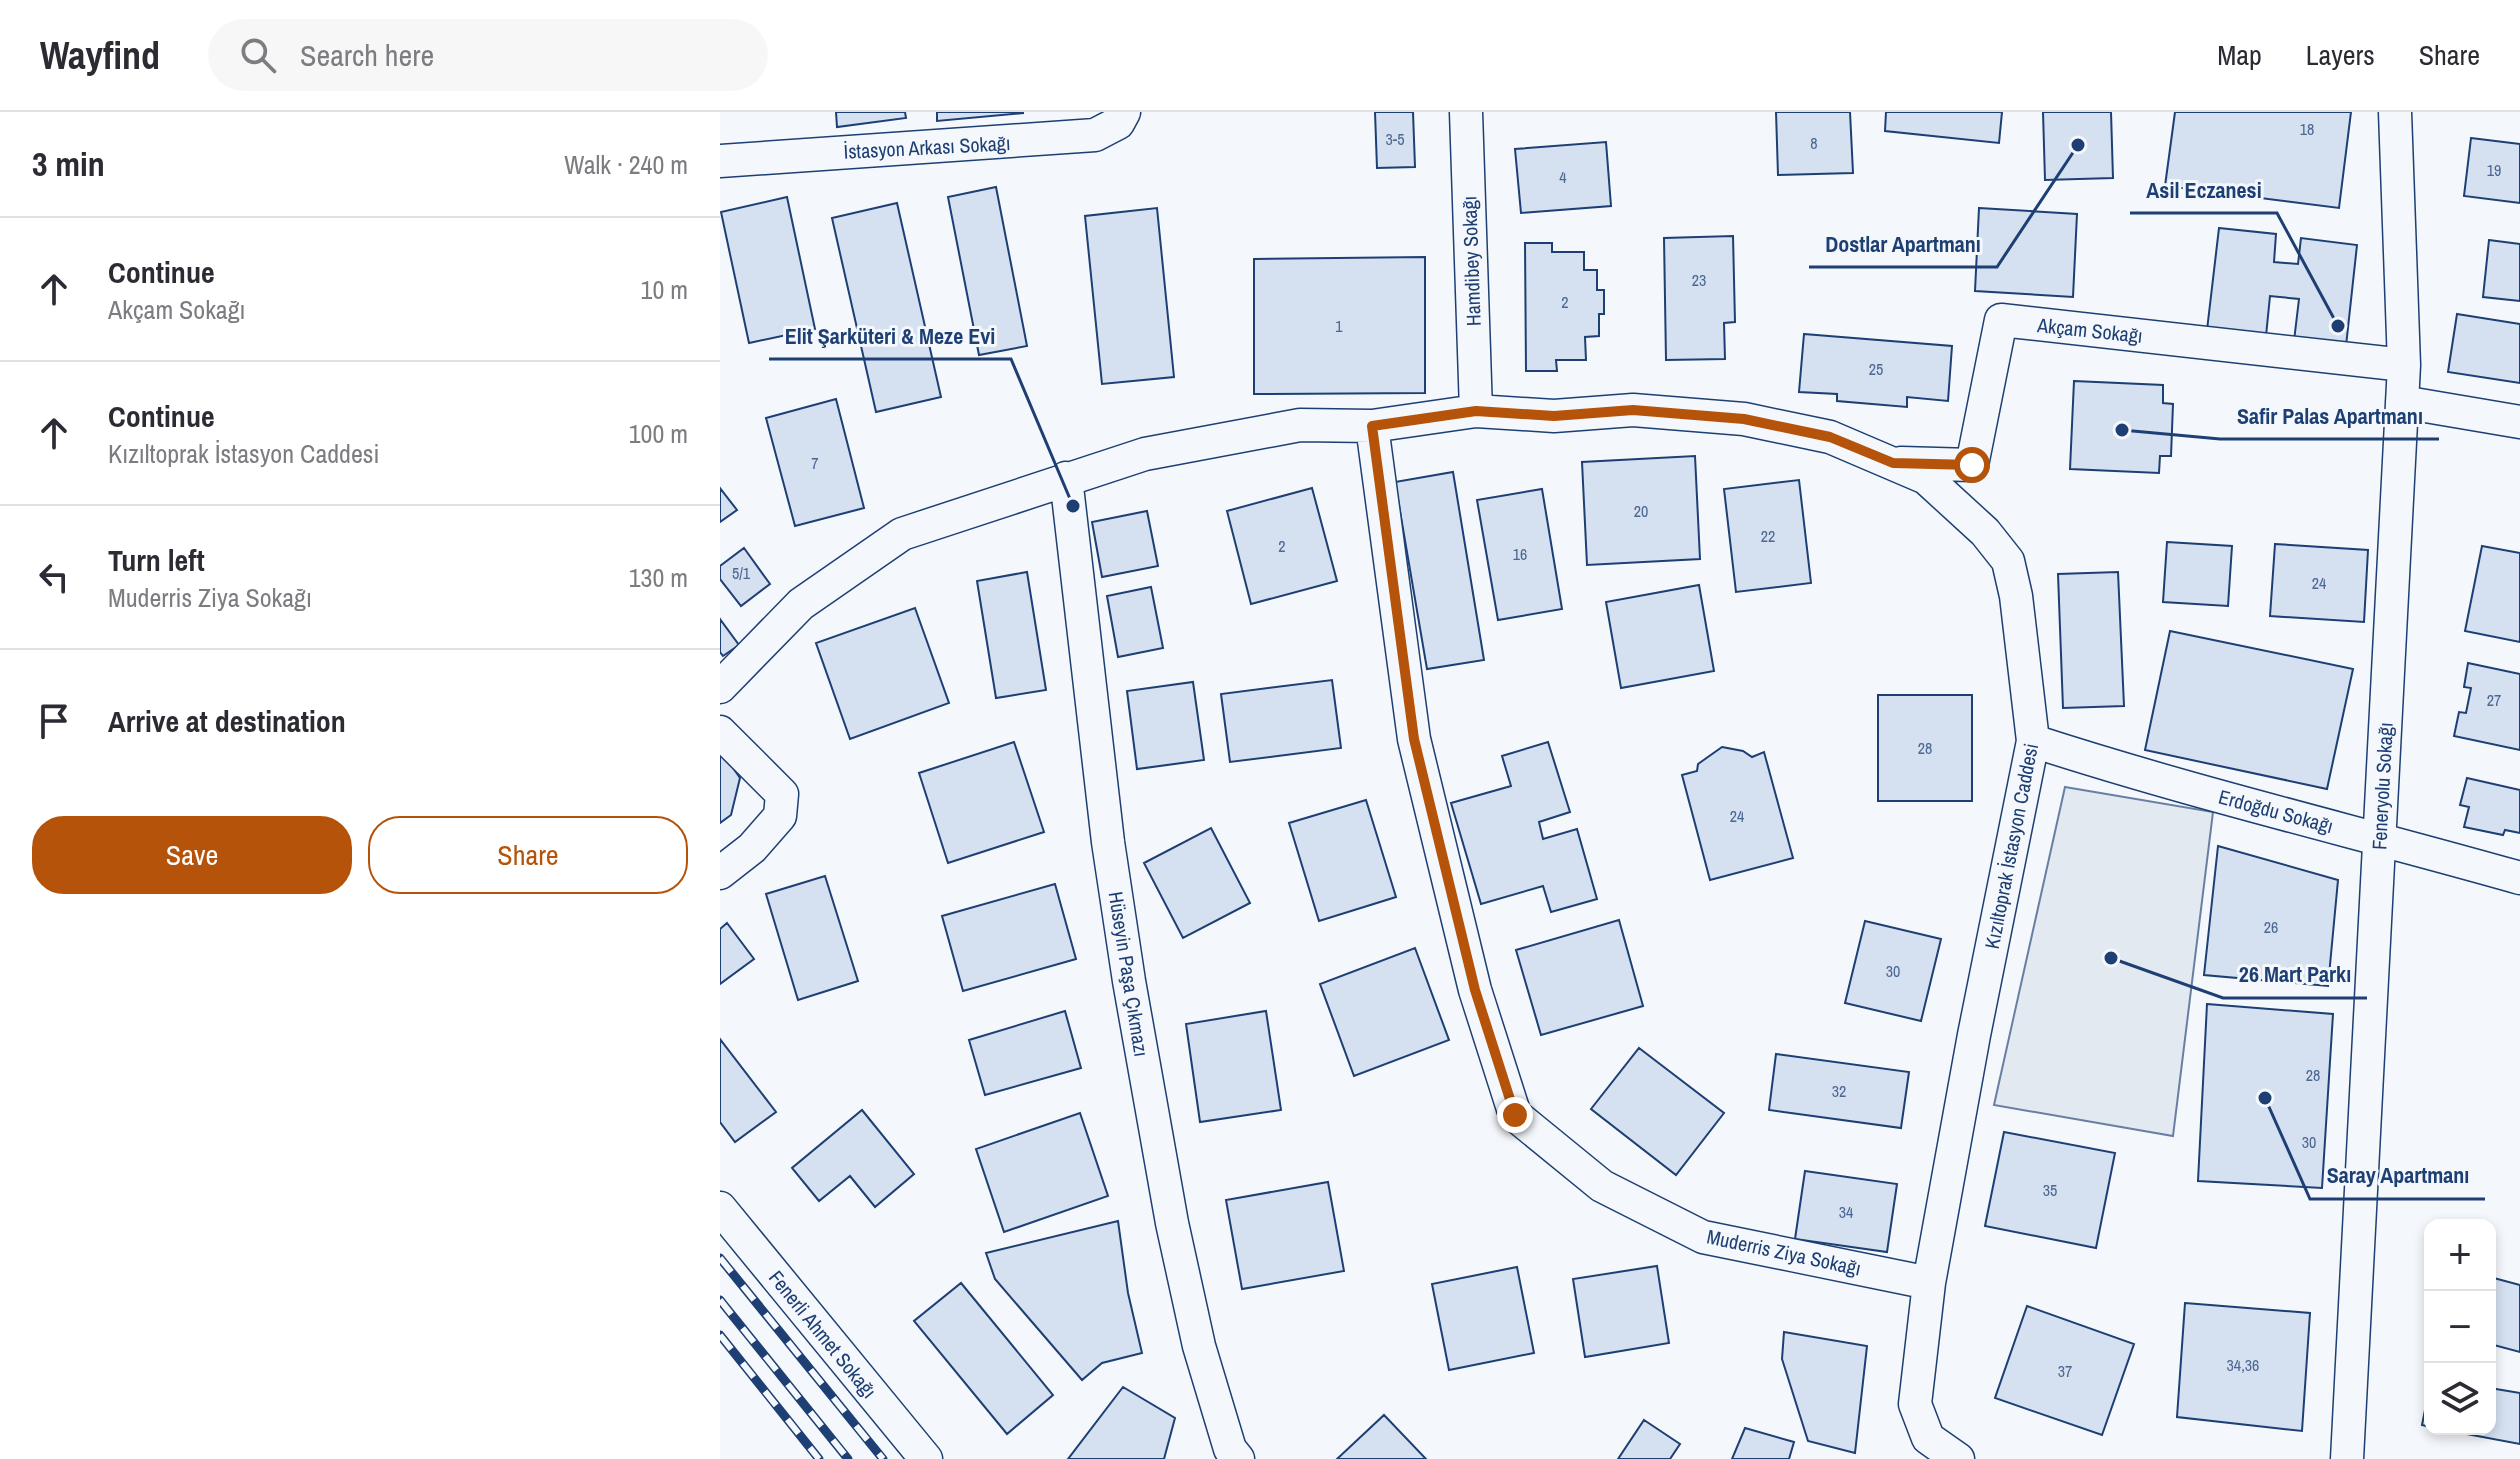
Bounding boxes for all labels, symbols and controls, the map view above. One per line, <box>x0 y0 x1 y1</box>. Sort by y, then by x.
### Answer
search box <box>208 19 768 91</box>
text: Wayfind <box>40 30 160 81</box>
icon: search <box>236 33 280 77</box>
text: Search here <box>300 35 434 75</box>
text: Map <box>2217 36 2262 74</box>
text: Layers <box>2306 36 2375 74</box>
text: Share <box>2419 36 2480 74</box>
house number: 18 <box>2300 118 2314 140</box>
house number: 3-5 <box>1386 128 1404 150</box>
street label: İstasyon Arkası Sokağı <box>843 129 1011 165</box>
house number: 8 <box>1810 132 1818 154</box>
text: 3 min <box>32 141 105 187</box>
text: Walk · 240 m <box>564 147 688 182</box>
house number: 19 <box>2487 159 2501 181</box>
house number: 4 <box>1559 166 1567 188</box>
callout: Asil Eczanesi <box>2130 167 2277 213</box>
text: Asil Eczanesi <box>2146 175 2262 205</box>
street label: Hamdibey Sokağı <box>1455 195 1487 327</box>
callout: Dostlar Apartmanı <box>1809 221 1997 267</box>
text: Dostlar Apartmanı <box>1825 229 1981 259</box>
text: Continue <box>108 252 215 292</box>
icon: ahead <box>32 267 76 311</box>
house number: 23 <box>1692 269 1706 291</box>
text: 10 m <box>641 272 688 307</box>
house number: 2 <box>1561 291 1569 313</box>
text: Akçam Sokağı <box>108 292 245 327</box>
street label: Akçam Sokağı <box>2035 311 2144 349</box>
callout: Elit Şarküteri & Meze Evi <box>769 313 1011 359</box>
house number: 1 <box>1335 315 1343 337</box>
text: Elit Şarküteri & Meze Evi <box>785 321 995 351</box>
house number: 25 <box>1869 358 1883 380</box>
callout: Safir Palas Apartmanı <box>2220 393 2439 439</box>
text: Continue <box>108 396 215 436</box>
text: Safir Palas Apartmanı <box>2237 401 2423 431</box>
icon: ahead <box>32 411 76 455</box>
text: 100 m <box>629 416 688 451</box>
text: Kızıltoprak İstasyon Caddesi <box>108 436 379 471</box>
route start <box>1954 447 1990 483</box>
house number: 7 <box>811 452 819 474</box>
house number: 20 <box>1634 500 1648 522</box>
house number: 22 <box>1761 525 1775 547</box>
house number: 2 <box>1278 535 1286 557</box>
text: Turn left <box>108 540 205 580</box>
house number: 16 <box>1513 543 1527 565</box>
icon: left <box>32 555 76 599</box>
text: 130 m <box>629 560 688 595</box>
house number: 5/1 <box>732 562 751 584</box>
house number: 24 <box>2312 572 2326 594</box>
text: Muderris Ziya Sokağı <box>108 580 312 615</box>
house number: 27 <box>2487 689 2501 711</box>
icon: arrive <box>32 699 76 743</box>
text: Arrive at destination <box>108 701 346 741</box>
street label: Feneryolu Sokağı <box>2365 722 2399 850</box>
house number: 28 <box>1918 737 1932 759</box>
street label: Kızıltoprak İstasyon Caddesi <box>1978 741 2044 951</box>
street label: Erdoğdu Sokağı <box>2216 783 2336 839</box>
house number: 24 <box>1730 805 1744 827</box>
button: Save <box>32 816 352 894</box>
button: Share <box>368 816 688 894</box>
street label: Hüseyin Paşa Çıkmazı <box>1103 890 1155 1058</box>
house number: 26 <box>2264 916 2278 938</box>
callout: 26 Mart Parkı <box>2223 952 2367 998</box>
text: 26 Mart Parkı <box>2239 959 2351 989</box>
house number: 30 <box>1886 960 1900 982</box>
house number: 28 <box>2306 1064 2320 1086</box>
house number: 32 <box>1832 1080 1846 1102</box>
route end <box>1497 1097 1533 1133</box>
house number: 30 <box>2302 1131 2316 1153</box>
callout: Saray Apartmanı <box>2310 1153 2485 1199</box>
text: Saray Apartmanı <box>2327 1160 2469 1190</box>
house number: 35 <box>2043 1179 2057 1201</box>
house number: 34 <box>1839 1201 1853 1223</box>
map controls <box>2424 1219 2496 1435</box>
button: + <box>2424 1219 2496 1291</box>
street label: Muderris Ziya Sokağı <box>1705 1222 1863 1282</box>
street label: Fenerli Ahmet Sokağı <box>763 1265 883 1403</box>
button: − <box>2424 1291 2496 1363</box>
house number: 34,36 <box>2227 1354 2259 1376</box>
house number: 37 <box>2058 1360 2072 1382</box>
button: layers <box>2424 1363 2496 1435</box>

